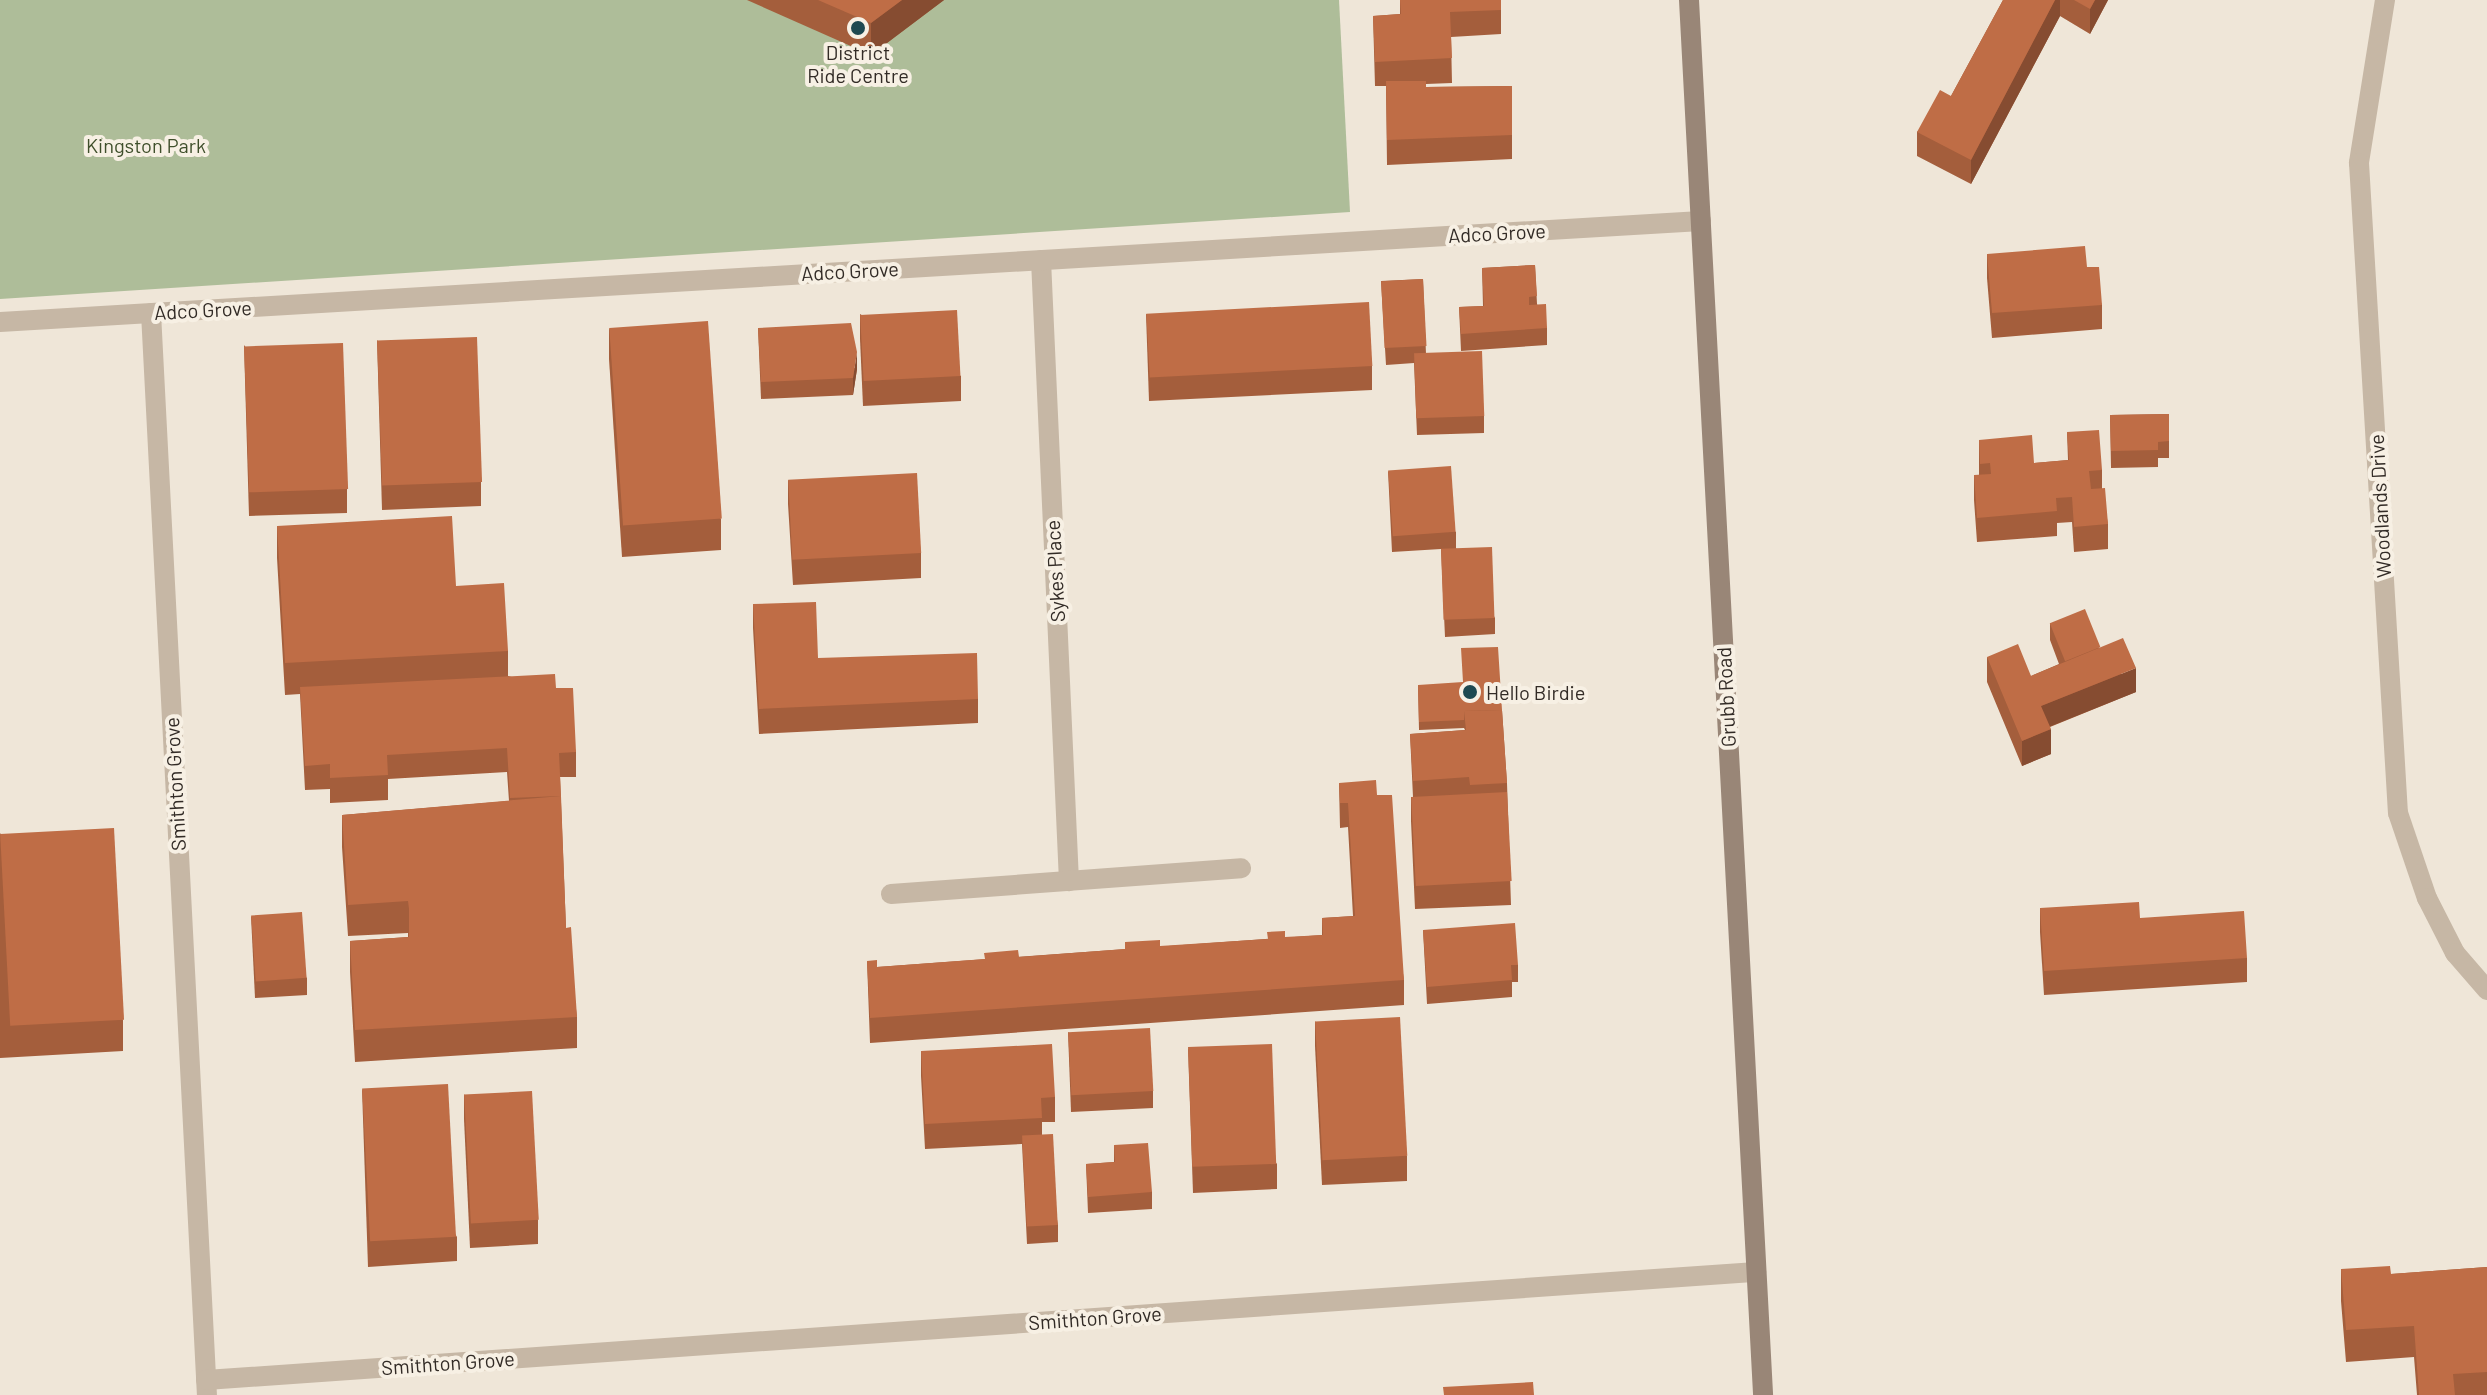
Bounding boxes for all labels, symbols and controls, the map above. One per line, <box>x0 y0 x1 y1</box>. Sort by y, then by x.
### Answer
marker: District Ride Centre <box>849 19 867 37</box>
place label: District Ride Centre <box>807 40 909 87</box>
park label: Kingston Park <box>86 133 206 157</box>
street label: Adco Grove <box>1448 218 1546 248</box>
street label: Adco Grove <box>801 256 899 286</box>
street label: Adco Grove <box>154 295 252 325</box>
street label: Woodlands Drive <box>2364 434 2396 578</box>
street label: Sykes Place <box>1040 519 1070 623</box>
street label: Grubb Road <box>1711 646 1741 748</box>
place label: Hello Birdie <box>1486 680 1585 704</box>
marker: Hello Birdie <box>1461 683 1479 701</box>
street label: Smithton Grove <box>160 717 190 851</box>
street label: Smithton Grove <box>1027 1301 1163 1335</box>
street label: Smithton Grove <box>380 1346 516 1380</box>

